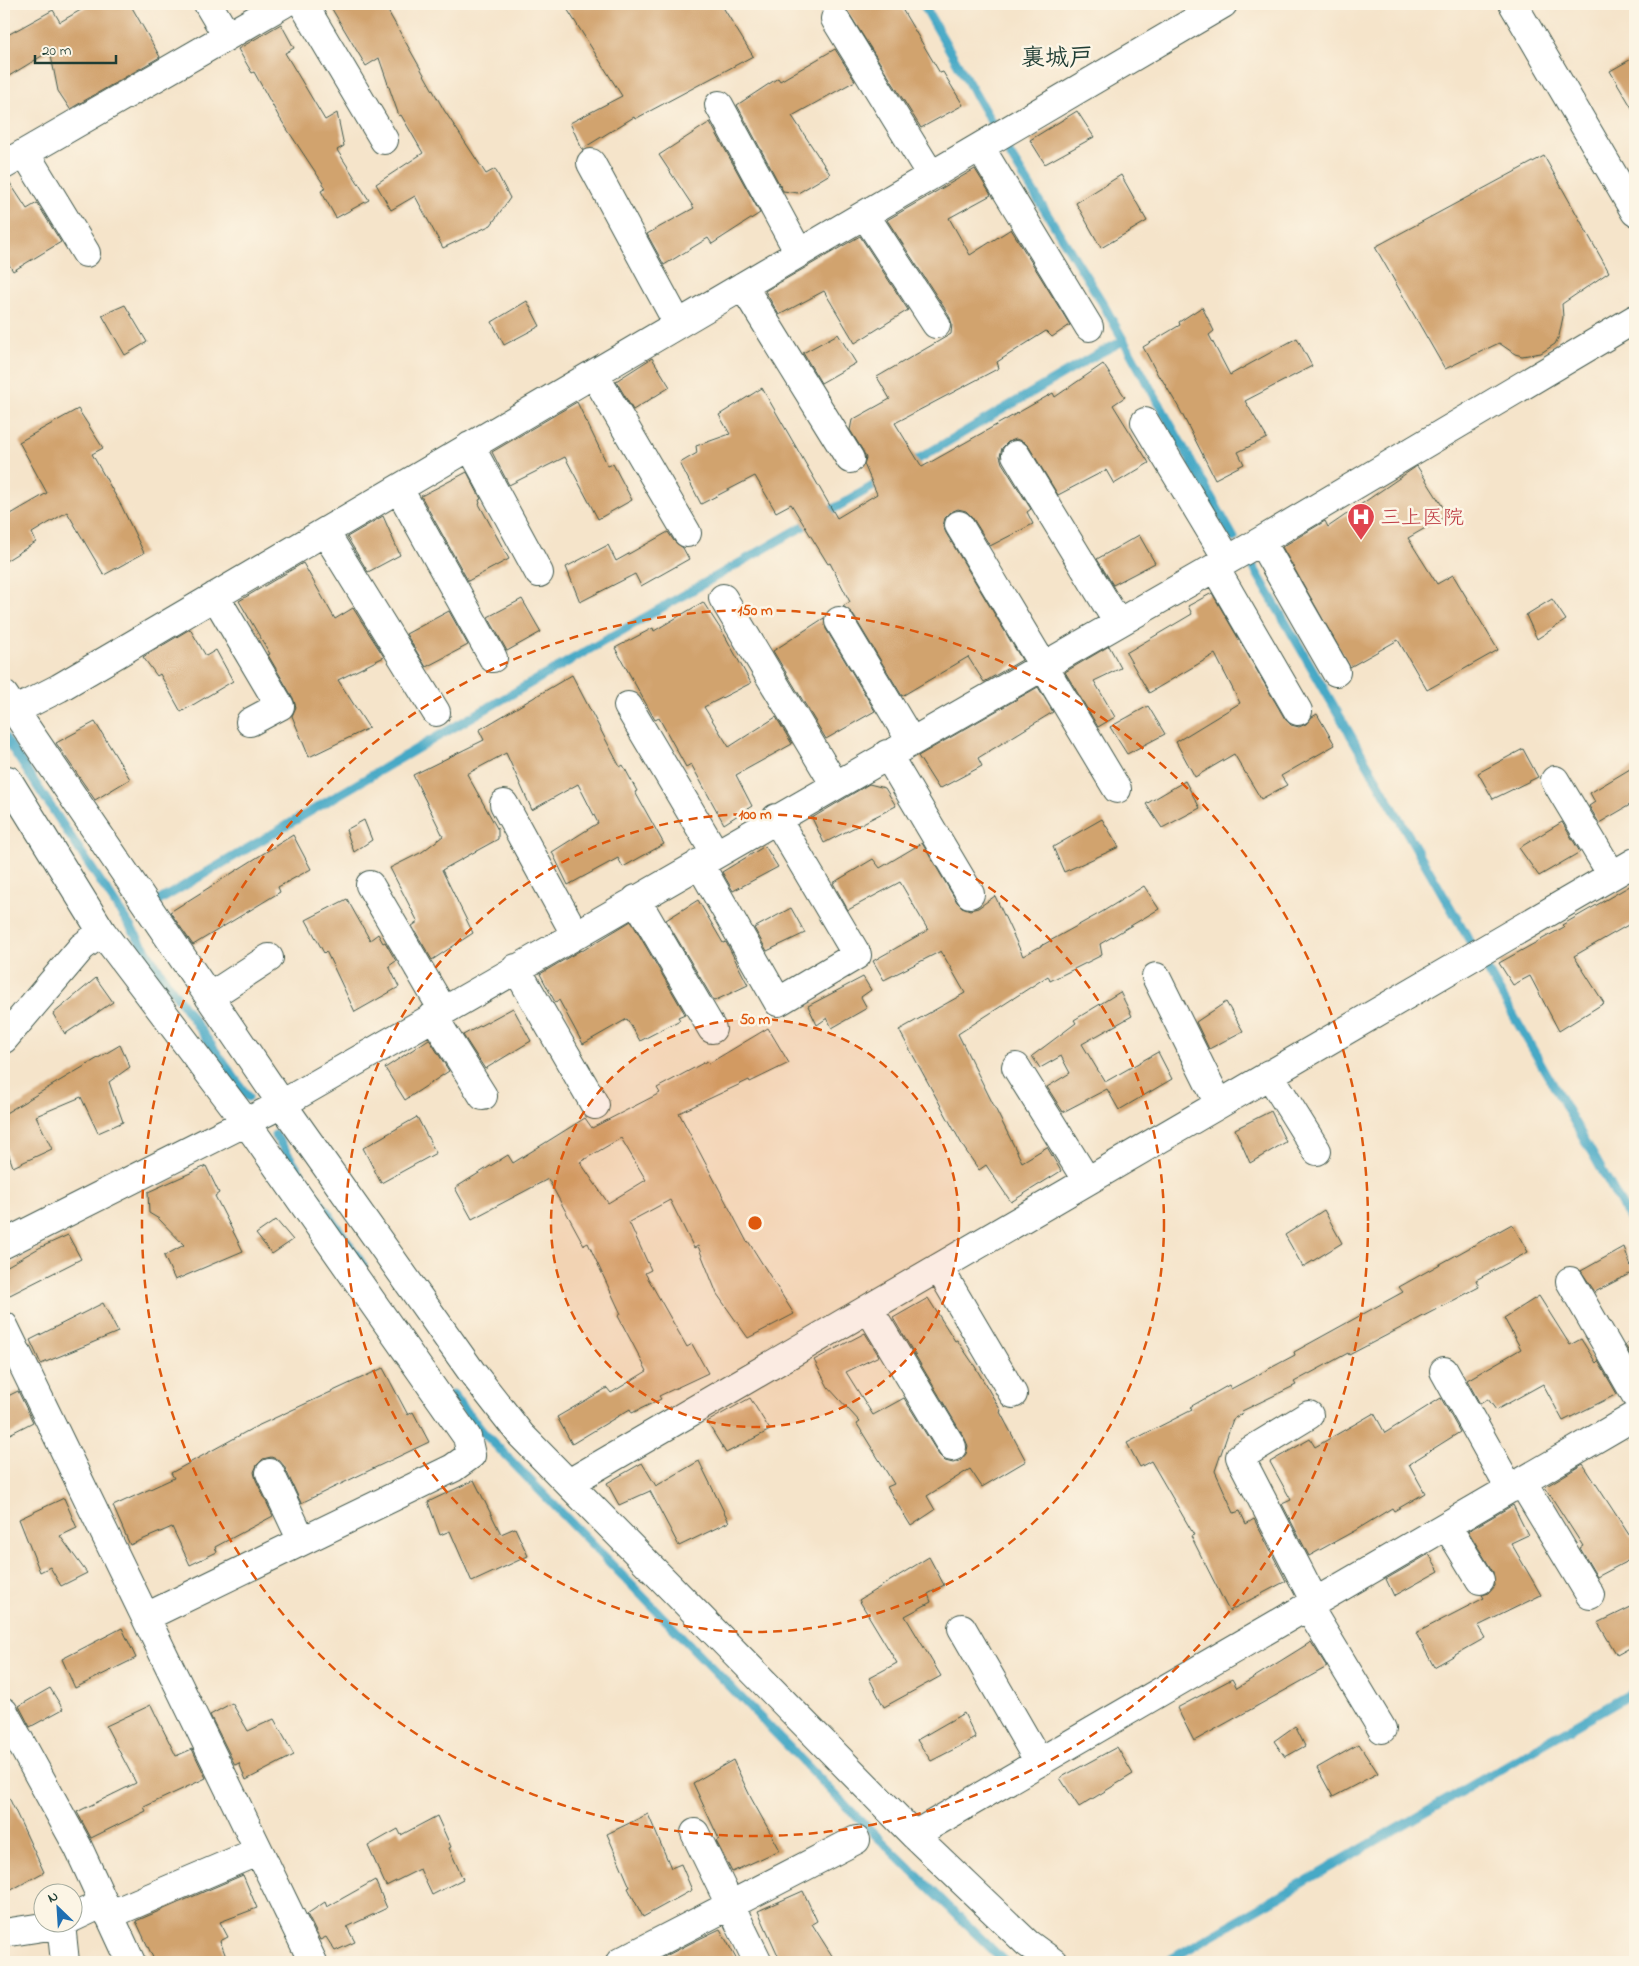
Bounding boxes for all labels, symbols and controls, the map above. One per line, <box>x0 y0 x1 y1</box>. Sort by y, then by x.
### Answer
scale bar <box>35 32 116 64</box>
text: 20 m <box>42 40 72 62</box>
district label: 裏城戸 <box>1021 42 1093 77</box>
hospital icon: 三上医院 <box>1346 502 1376 541</box>
place label: 三上医院 <box>1380 504 1464 534</box>
text: 150 m <box>737 600 773 622</box>
text: 100 m <box>738 804 772 826</box>
text: 50 m <box>740 1009 771 1031</box>
centre of rings <box>746 1214 764 1232</box>
north arrow <box>32 1884 82 1934</box>
text: N <box>44 1886 62 1909</box>

